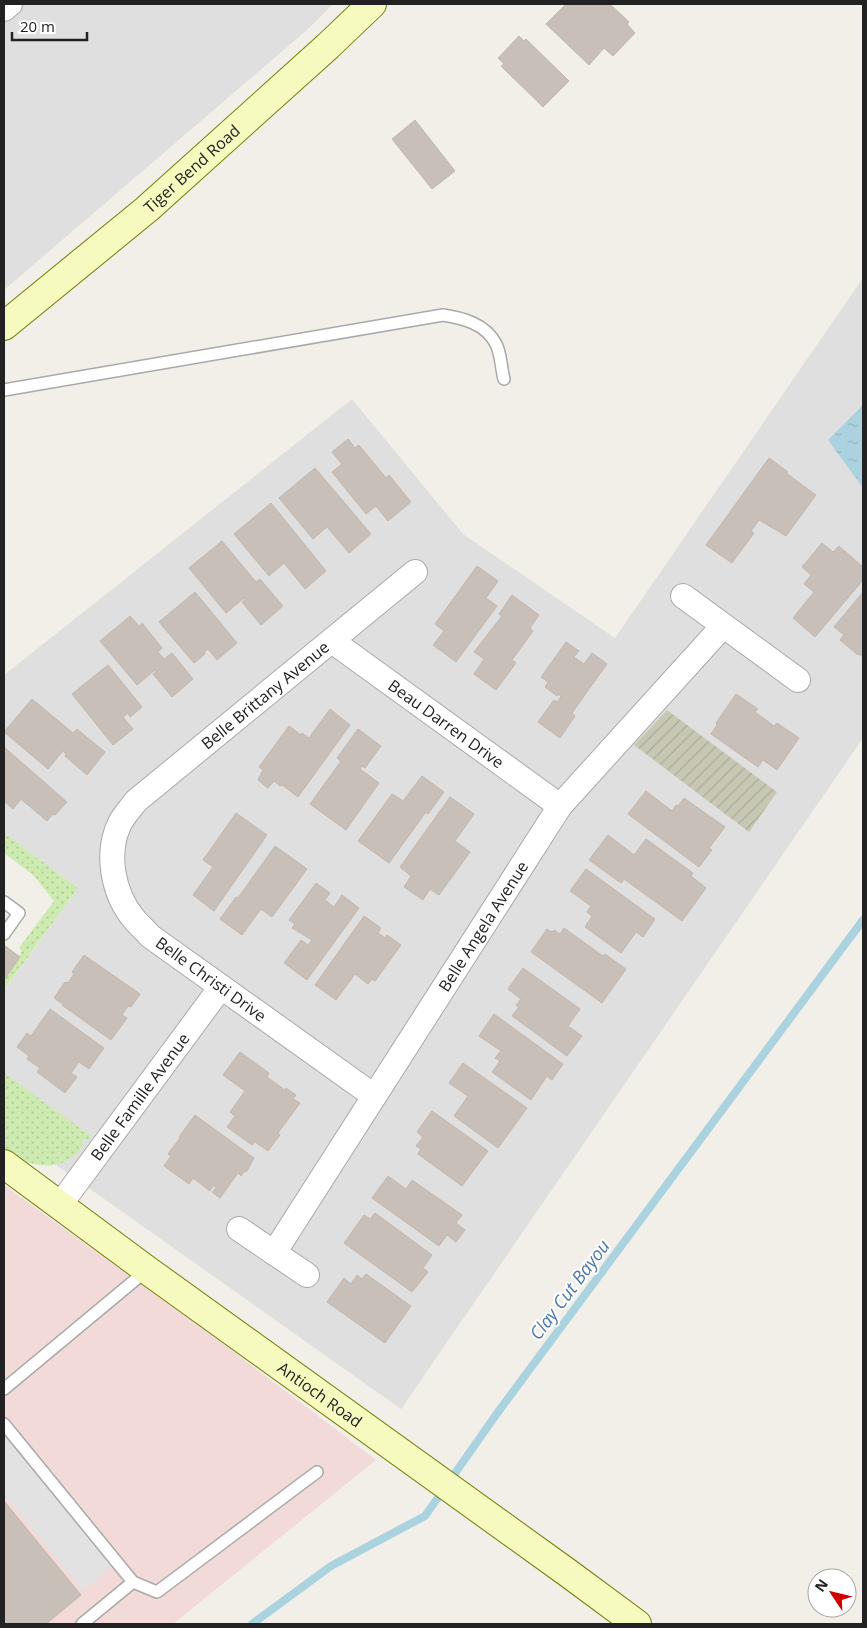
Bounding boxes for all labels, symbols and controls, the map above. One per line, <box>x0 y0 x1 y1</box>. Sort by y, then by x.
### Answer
scale bar <box>12 10 88 42</box>
text: 20 m <box>20 16 55 36</box>
street label: Tiger Bend Road <box>139 120 245 218</box>
street label: Belle Brittany Avenue <box>196 636 334 754</box>
street label: Beau Darren Drive <box>384 674 509 773</box>
street label: Belle Angela Avenue <box>433 857 533 996</box>
street label: Belle Christi Drive <box>151 931 271 1027</box>
street label: Belle Famille Avenue <box>85 1028 194 1165</box>
water label: Clay Cut Bayou <box>524 1234 615 1344</box>
street label: Antioch Road <box>273 1357 367 1432</box>
north arrow <box>807 1568 857 1618</box>
text: N <box>810 1575 832 1595</box>

